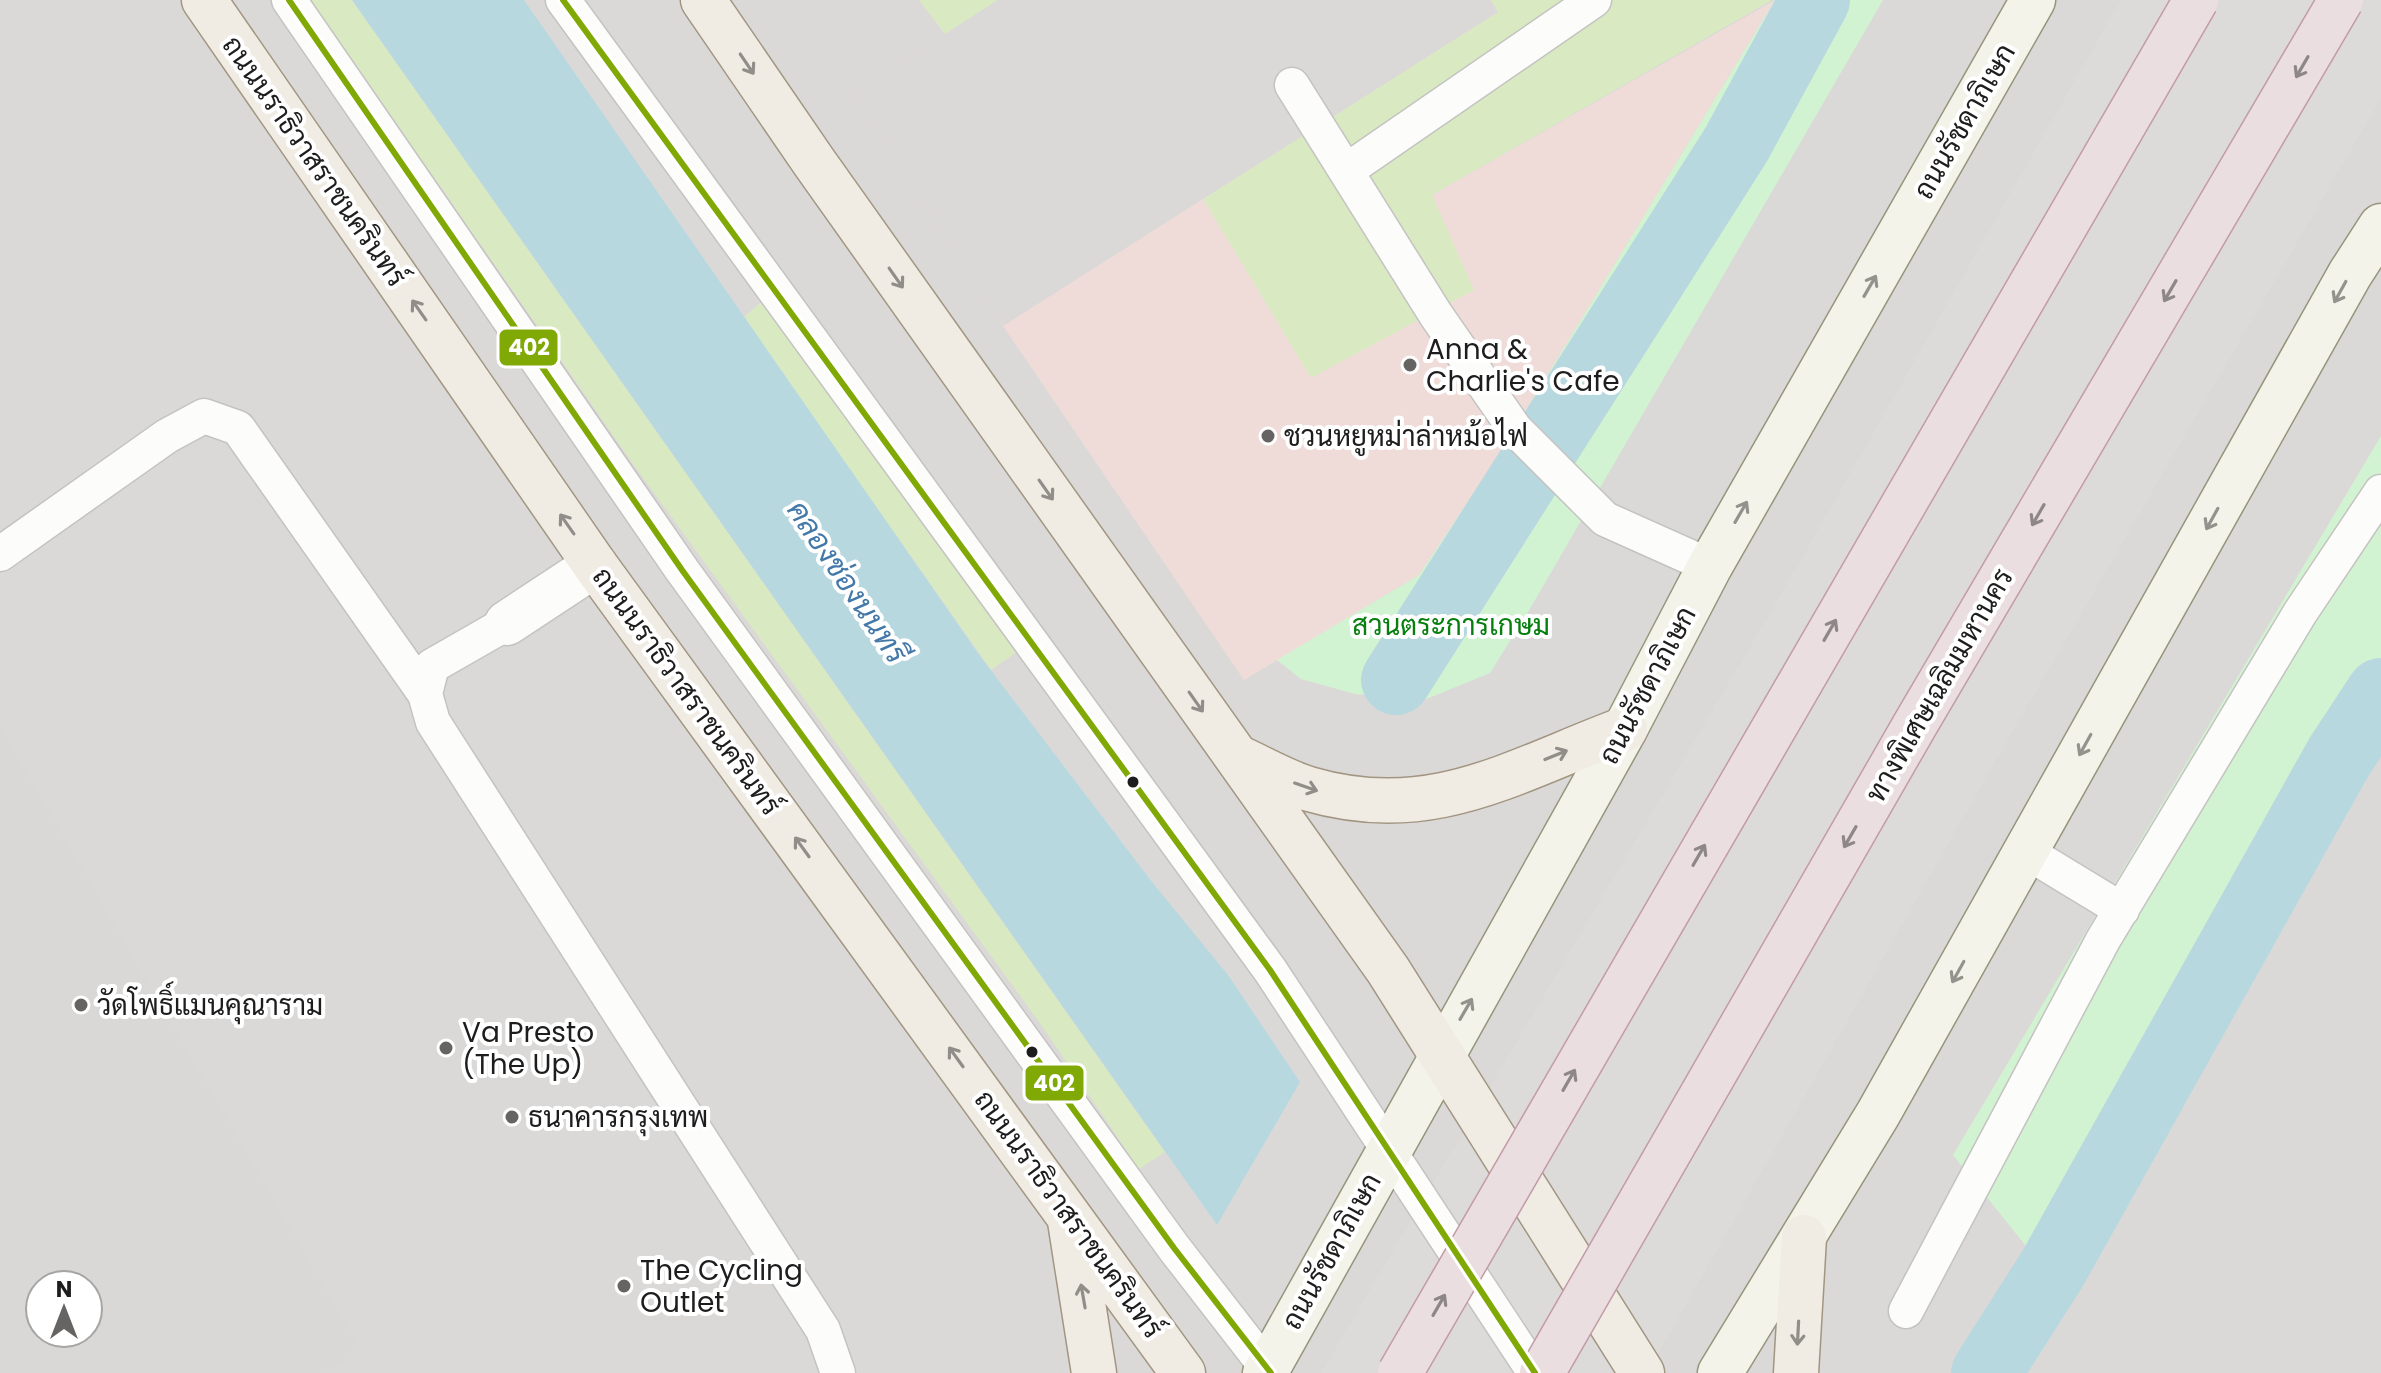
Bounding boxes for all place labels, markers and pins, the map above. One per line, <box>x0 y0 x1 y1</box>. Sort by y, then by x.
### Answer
place label: Anna & Charlie's Cafe <box>1426 330 1620 401</box>
marker: Anna & Charlie's Cafe <box>1401 356 1419 374</box>
place label: ชวนหยูหม่าล่าหม้อไฟ <box>1284 417 1528 456</box>
marker: ชวนหยูหม่าล่าหม้อไฟ <box>1259 427 1277 445</box>
unlabelled marker <box>1125 774 1141 790</box>
place label: วัดโพธิ์แมนคุณาราม <box>97 981 323 1025</box>
marker: วัดโพธิ์แมนคุณาราม <box>72 996 90 1014</box>
place label: Va Presto (The Up) <box>462 1013 594 1084</box>
marker: Va Presto (The Up) <box>437 1039 455 1057</box>
unlabelled marker <box>1024 1044 1040 1060</box>
place label: ธนาคารกรุงเทพ <box>528 1098 708 1137</box>
marker: ธนาคารกรุงเทพ <box>503 1108 521 1126</box>
place label: The Cycling Outlet <box>640 1251 803 1322</box>
marker: The Cycling Outlet <box>615 1277 633 1295</box>

